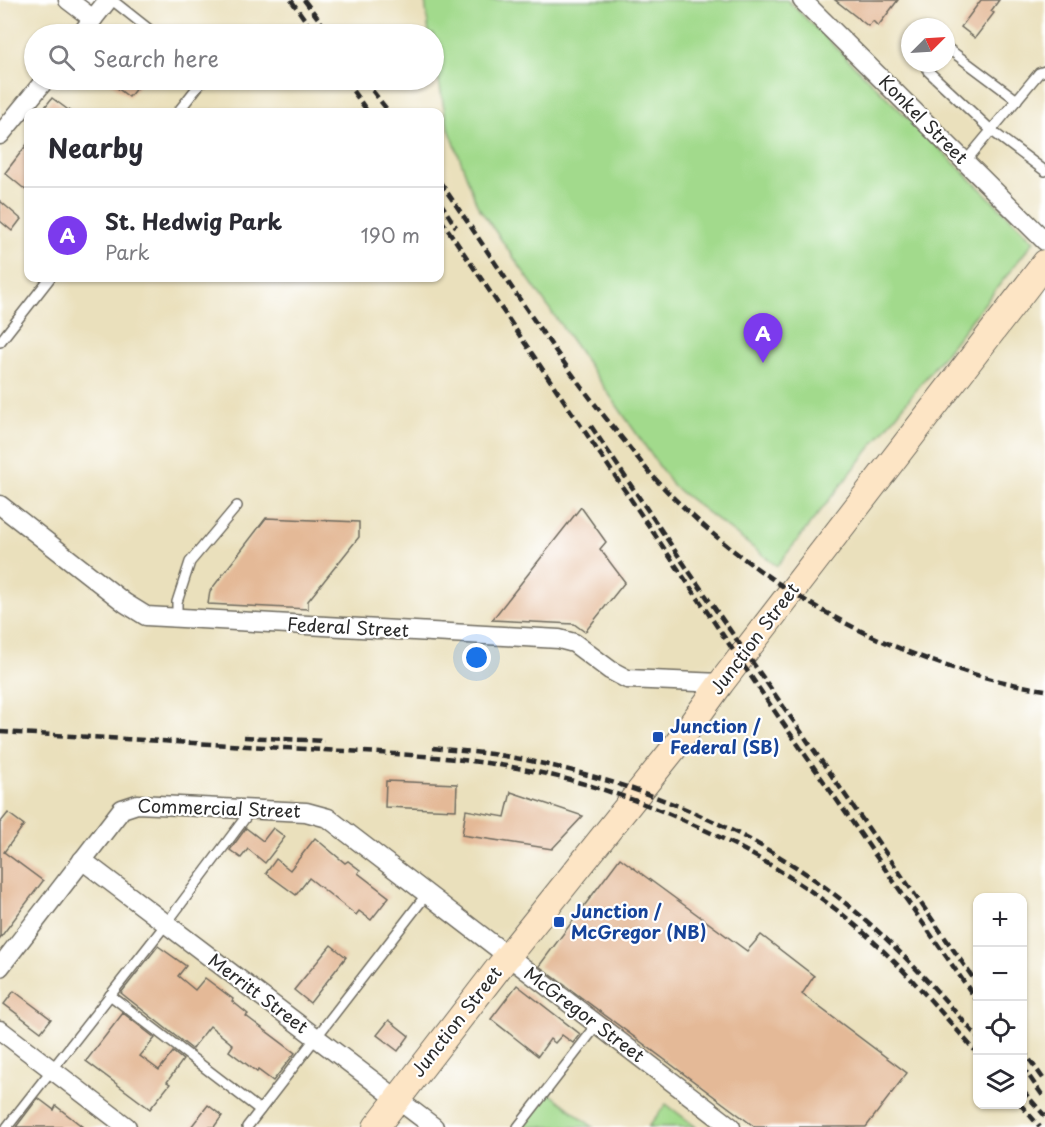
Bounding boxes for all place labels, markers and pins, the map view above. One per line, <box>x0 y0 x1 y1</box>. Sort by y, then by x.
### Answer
pin: A <box>744 314 783 363</box>
place label: Junction / Federal (SB) <box>670 712 779 760</box>
marker: Junction / Federal (SB) <box>651 730 665 744</box>
place label: Junction / McGregor (NB) <box>571 897 706 945</box>
marker: Junction / McGregor (NB) <box>552 915 566 929</box>

